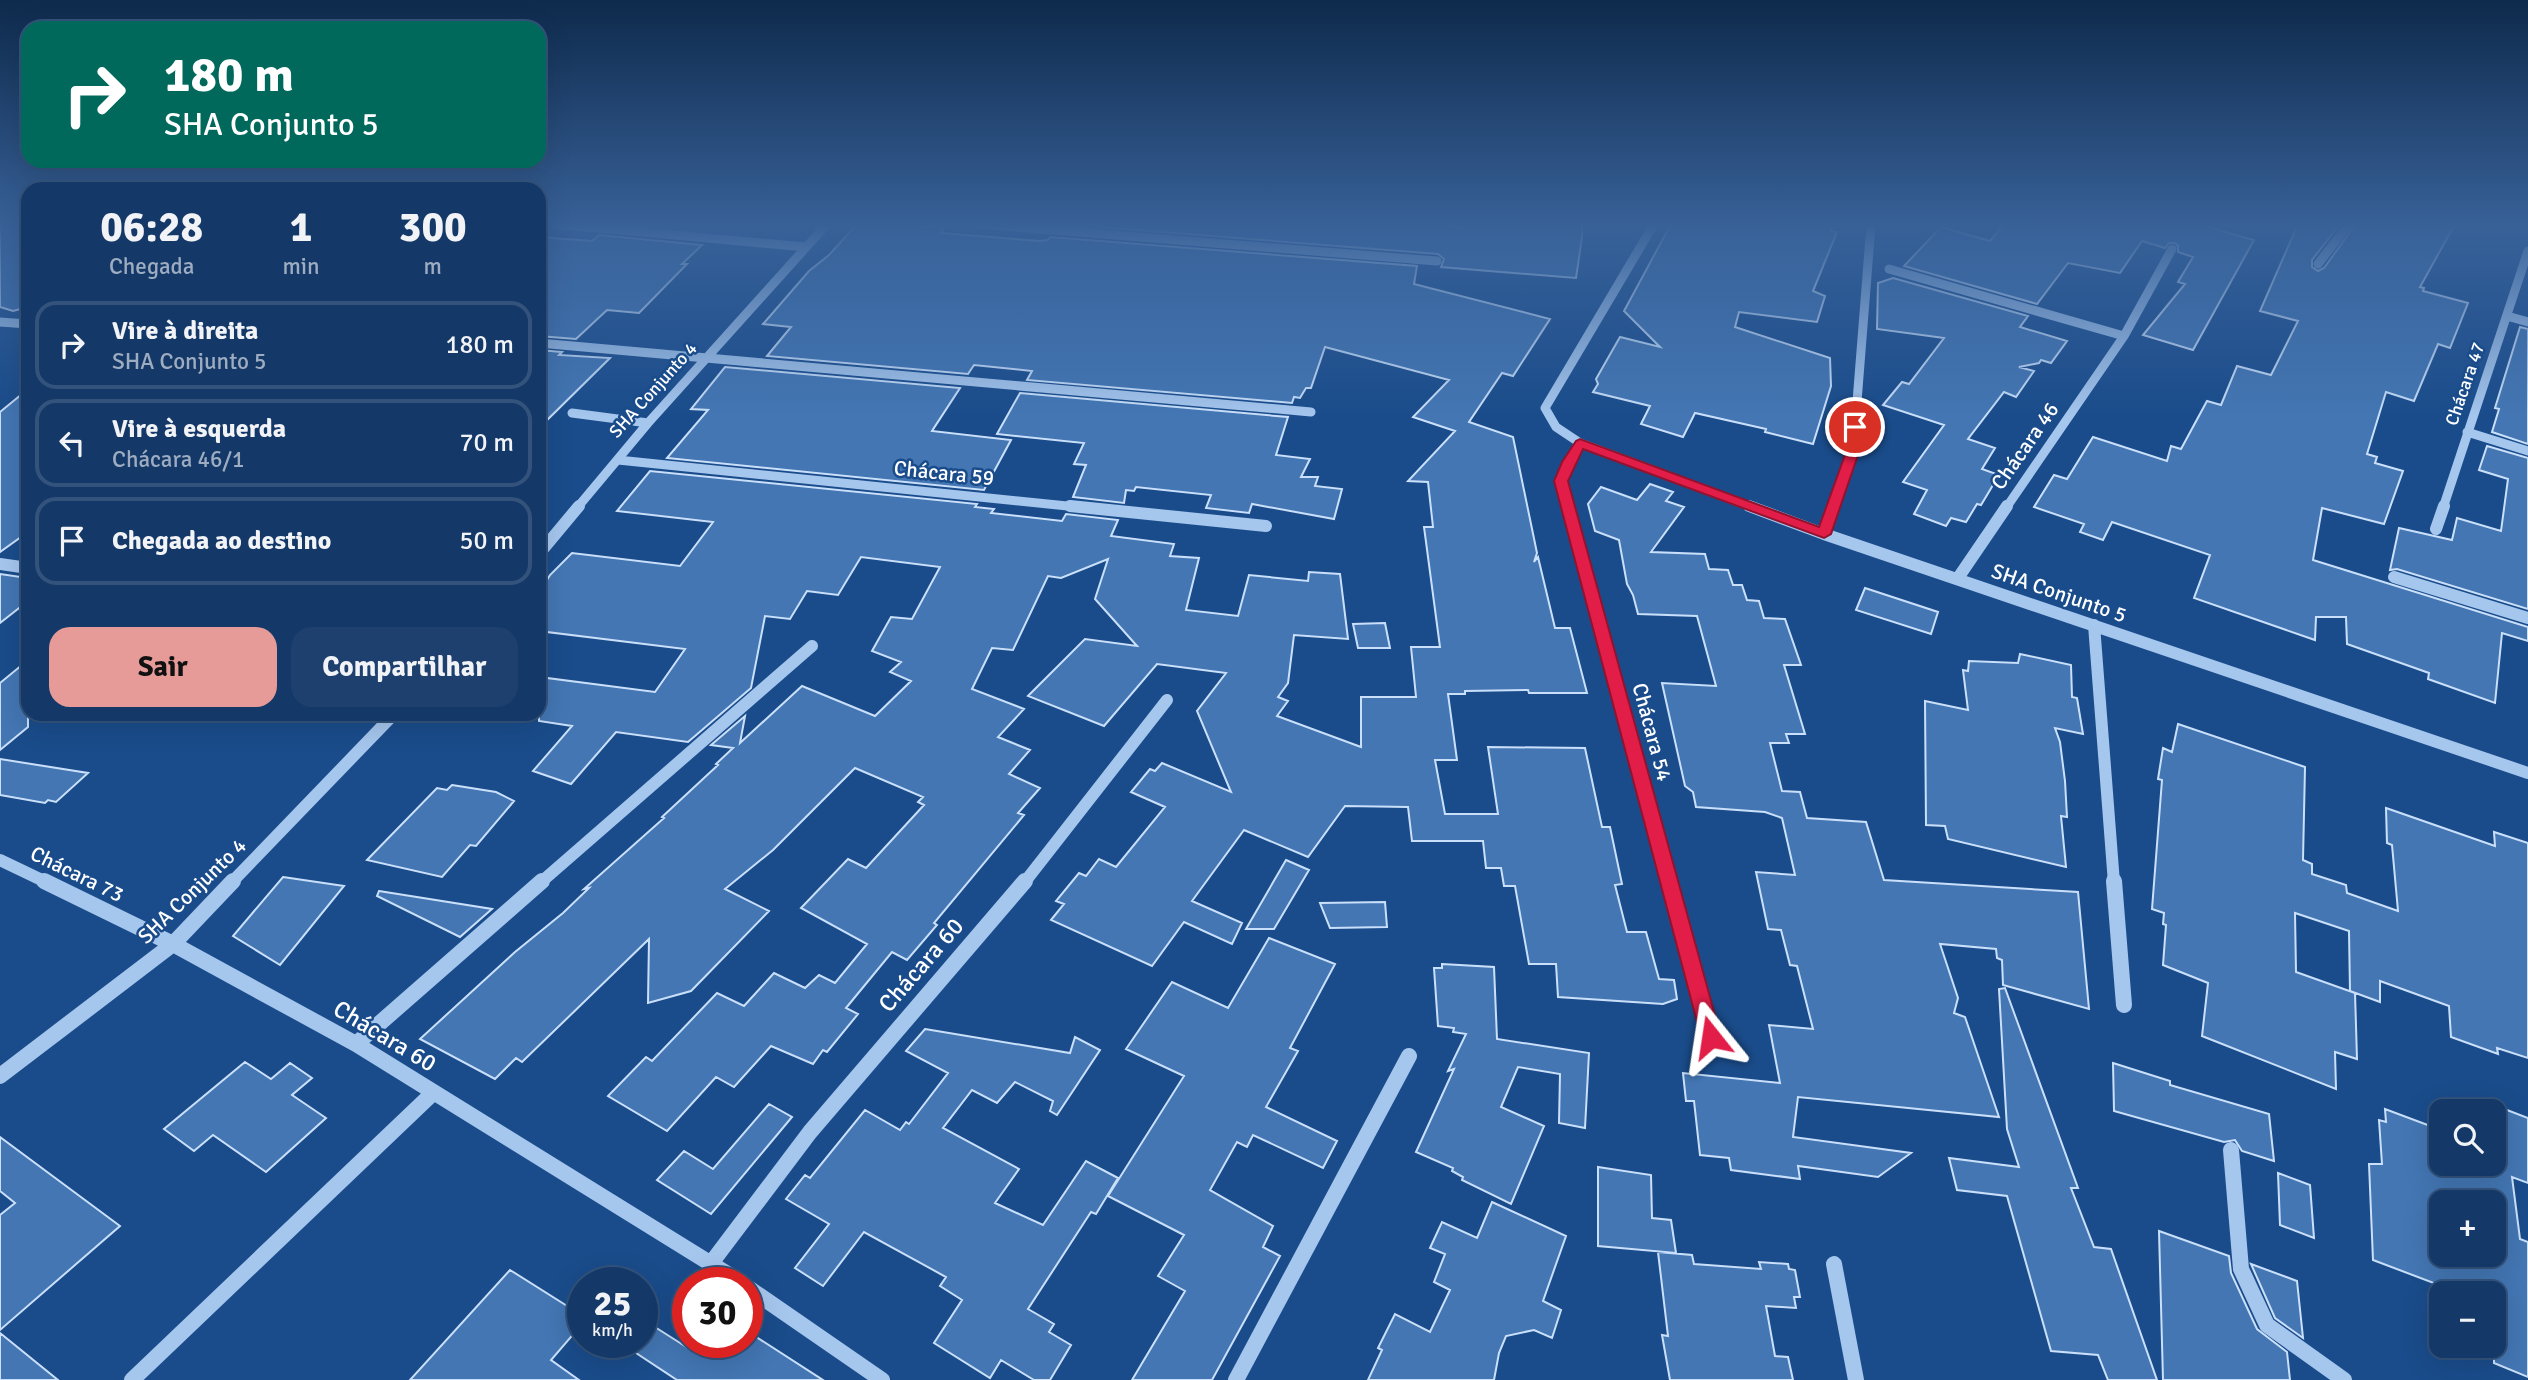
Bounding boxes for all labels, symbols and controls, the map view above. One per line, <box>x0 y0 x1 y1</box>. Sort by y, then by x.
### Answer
text: 180 m <box>164 45 294 105</box>
icon: right <box>49 49 140 140</box>
text: SHA Conjunto 5 <box>164 105 379 144</box>
text: 06:28 <box>100 202 203 253</box>
text: 1 <box>290 202 312 253</box>
text: 300 <box>399 202 467 253</box>
text: Chegada <box>109 252 194 281</box>
text: min <box>282 252 320 281</box>
text: m <box>424 252 442 281</box>
text: Vire à direita <box>112 315 258 347</box>
icon: right <box>53 326 91 364</box>
text: 180 m <box>445 329 514 361</box>
street label: SHA Conjunto 4 <box>604 338 702 442</box>
street label: Chácara 47 <box>2441 340 2489 428</box>
text: SHA Conjunto 5 <box>112 347 266 376</box>
pin <box>1825 397 1885 457</box>
street label: Chácara 46 <box>1985 397 2065 495</box>
icon: arrive <box>1836 408 1874 446</box>
text: Vire à esquerda <box>112 413 286 445</box>
icon: left <box>53 424 91 462</box>
text: 70 m <box>459 427 514 459</box>
text: Chácara 46/1 <box>112 445 244 474</box>
street label: Chácara 59 <box>893 455 995 491</box>
icon: arrive <box>53 522 91 560</box>
text: Chegada ao destino <box>112 525 331 557</box>
text: 50 m <box>459 525 514 557</box>
street label: SHA Conjunto 5 <box>1988 558 2130 628</box>
button: Sair <box>49 627 277 707</box>
button: Compartilhar <box>291 627 518 707</box>
street label: Chácara 54 <box>1626 680 1678 784</box>
street label: SHA Conjunto 4 <box>132 833 252 949</box>
street label: Chácara 73 <box>26 840 128 908</box>
street label: Chácara 60 <box>872 912 970 1018</box>
street label: Chácara 60 <box>328 993 442 1079</box>
position arrow <box>1674 1000 1748 1074</box>
map controls <box>2429 1099 2506 1358</box>
button: search <box>2429 1099 2506 1176</box>
button: + <box>2429 1190 2506 1267</box>
speed limit sign: 30 <box>672 1267 763 1358</box>
button: − <box>2429 1281 2506 1358</box>
text: 25 <box>594 1282 631 1325</box>
text: km/h <box>592 1319 633 1341</box>

